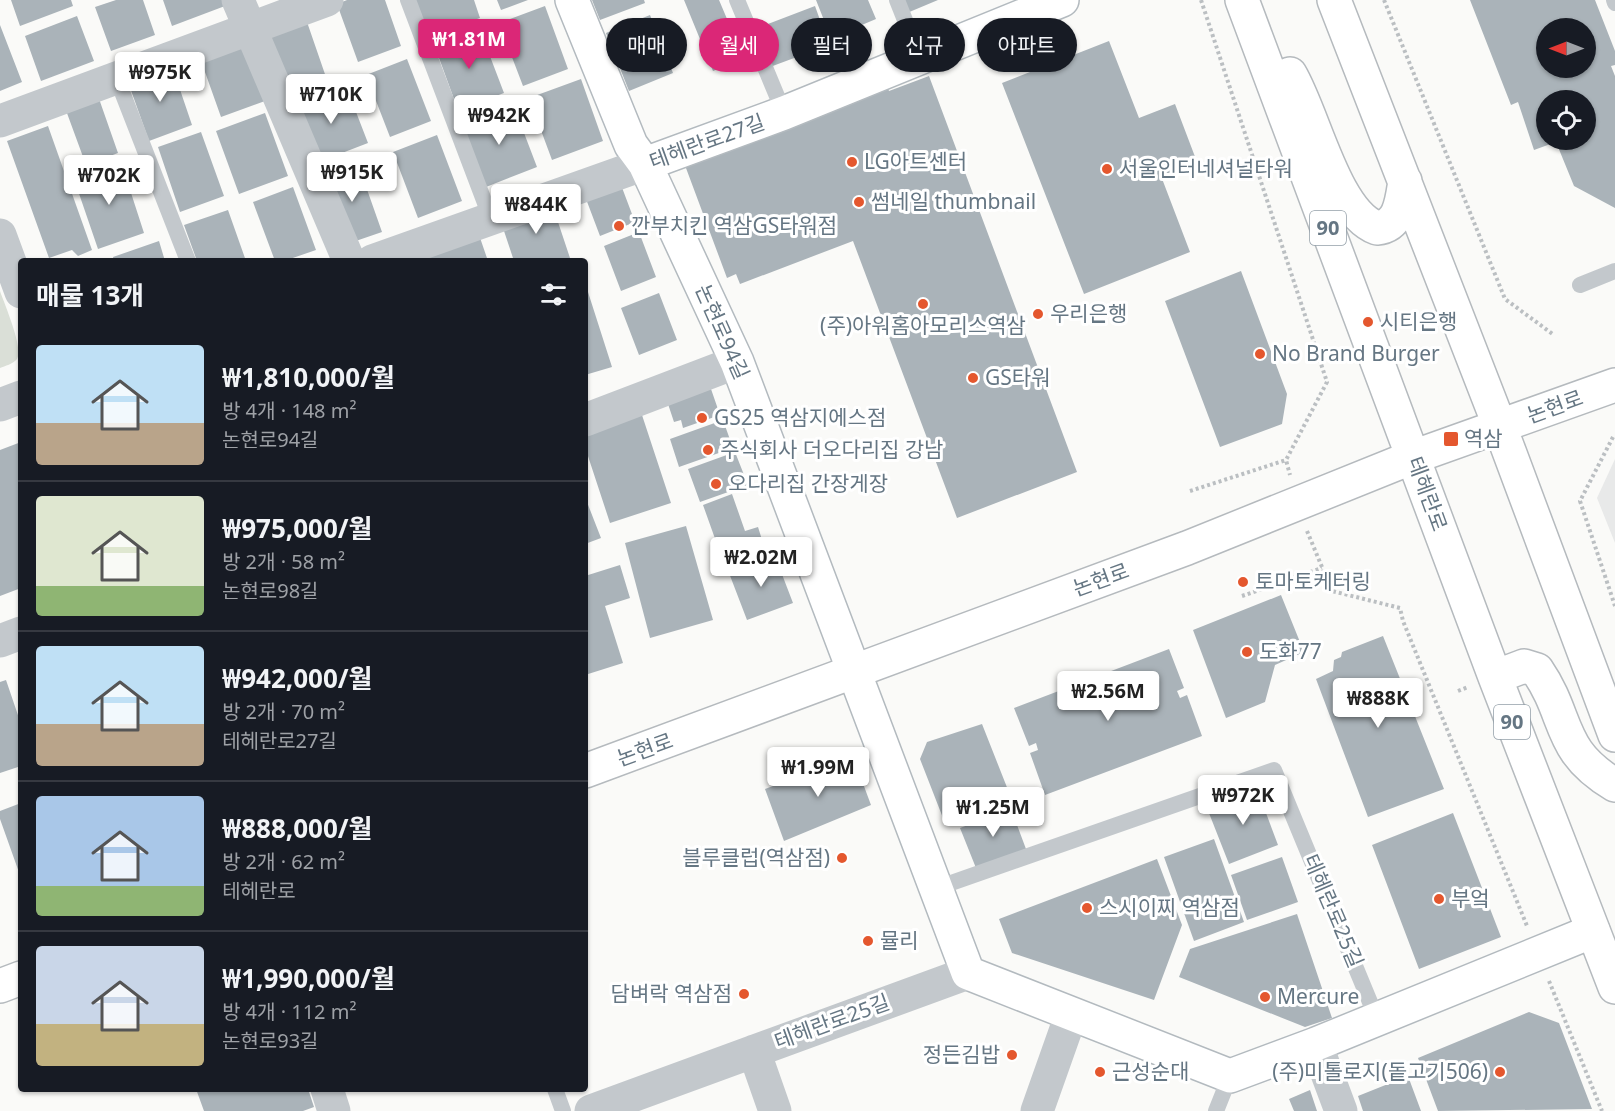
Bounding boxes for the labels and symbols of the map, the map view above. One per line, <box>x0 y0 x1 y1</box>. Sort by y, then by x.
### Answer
north arrow <box>1536 18 1596 78</box>
pin: ₩1.81M <box>420 19 518 70</box>
pin: ₩975K <box>118 52 202 103</box>
pin: ₩710K <box>289 74 373 125</box>
pin: ₩942K <box>457 95 541 146</box>
street label: 테헤란로27길 <box>645 107 768 175</box>
place label: LG아트센터 <box>864 147 967 175</box>
pin: ₩915K <box>310 152 394 203</box>
place label: 서울인터네셔널타워 <box>1119 154 1293 182</box>
pin: ₩702K <box>67 155 151 206</box>
marker: LG아트센터 <box>845 155 859 169</box>
marker: 서울인터네셔널타워 <box>1100 162 1114 176</box>
pin: ₩844K <box>494 184 578 235</box>
place label: 썸네일 thumbnail <box>871 187 1036 215</box>
marker: 썸네일 thumbnail <box>852 195 866 209</box>
place label: 깐부치킨 역삼GS타워점 <box>631 211 837 239</box>
road number: 90 <box>1310 211 1346 245</box>
marker: 깐부치킨 역삼GS타워점 <box>612 219 626 233</box>
street label: 논현로94길 <box>690 280 756 384</box>
marker: (주)아워홈아모리스역삼 <box>916 297 930 311</box>
place label: 우리은행 <box>1050 299 1127 327</box>
marker: 우리은행 <box>1031 307 1045 321</box>
place label: 시티은행 <box>1380 307 1457 335</box>
place label: (주)아워홈아모리스역삼 <box>820 311 1026 339</box>
marker: 시티은행 <box>1361 315 1375 329</box>
place label: No Brand Burger <box>1272 339 1440 367</box>
marker: No Brand Burger <box>1253 347 1267 361</box>
place label: GS타워 <box>985 363 1050 391</box>
marker: GS타워 <box>966 371 980 385</box>
street label: 논현로 <box>1523 383 1587 429</box>
place label: GS25 역삼지에스점 <box>714 403 886 431</box>
marker: GS25 역삼지에스점 <box>695 411 709 425</box>
place label: 역삼 <box>1464 424 1503 452</box>
marker: 역삼 <box>1442 430 1460 448</box>
place label: 주식회사 더오다리집 강남 <box>720 435 943 463</box>
marker: 주식회사 더오다리집 강남 <box>701 443 715 457</box>
street label: 테헤란로 <box>1402 453 1454 535</box>
place label: 오다리집 간장게장 <box>728 469 888 497</box>
marker: 오다리집 간장게장 <box>709 477 723 491</box>
pin: ₩2.02M <box>712 537 810 588</box>
street label: 논현로 <box>1069 556 1133 602</box>
place label: 토마토케터링 <box>1255 567 1371 595</box>
marker: 토마토케터링 <box>1236 575 1250 589</box>
place label: 도화77 <box>1259 637 1322 665</box>
marker: 도화77 <box>1240 645 1254 659</box>
pin: ₩2.56M <box>1059 671 1157 722</box>
pin: ₩888K <box>1336 678 1420 729</box>
road number: 90 <box>1494 705 1530 739</box>
street label: 논현로 <box>613 726 677 772</box>
pin: ₩1.99M <box>769 747 867 798</box>
pin: ₩972K <box>1201 775 1285 826</box>
pin: ₩1.25M <box>944 787 1042 838</box>
place label: 블루클럽(역삼점) <box>682 843 830 871</box>
street label: 테헤란로25길 <box>1297 850 1370 972</box>
marker: 블루클럽(역삼점) <box>835 851 849 865</box>
place label: 부엌 <box>1451 884 1490 912</box>
marker: 부엌 <box>1432 892 1446 906</box>
place label: 스시이찌 역삼점 <box>1099 893 1240 921</box>
marker: 스시이찌 역삼점 <box>1080 901 1094 915</box>
place label: 뮬리 <box>880 926 919 954</box>
marker: 뮬리 <box>861 934 875 948</box>
place label: 담벼락 역삼점 <box>611 979 732 1007</box>
place label: Mercure <box>1277 982 1359 1010</box>
marker: 담벼락 역삼점 <box>737 987 751 1001</box>
street label: 테헤란로25길 <box>770 987 893 1055</box>
marker: Mercure <box>1258 990 1272 1004</box>
place label: 정든김밥 <box>923 1040 1000 1068</box>
marker: 정든김밥 <box>1005 1048 1019 1062</box>
place label: 근성순대 <box>1112 1057 1189 1085</box>
place label: (주)미톨로지(돝고기506) <box>1272 1057 1488 1085</box>
marker: 근성순대 <box>1093 1065 1107 1079</box>
marker: (주)미톨로지(돝고기506) <box>1493 1065 1507 1079</box>

